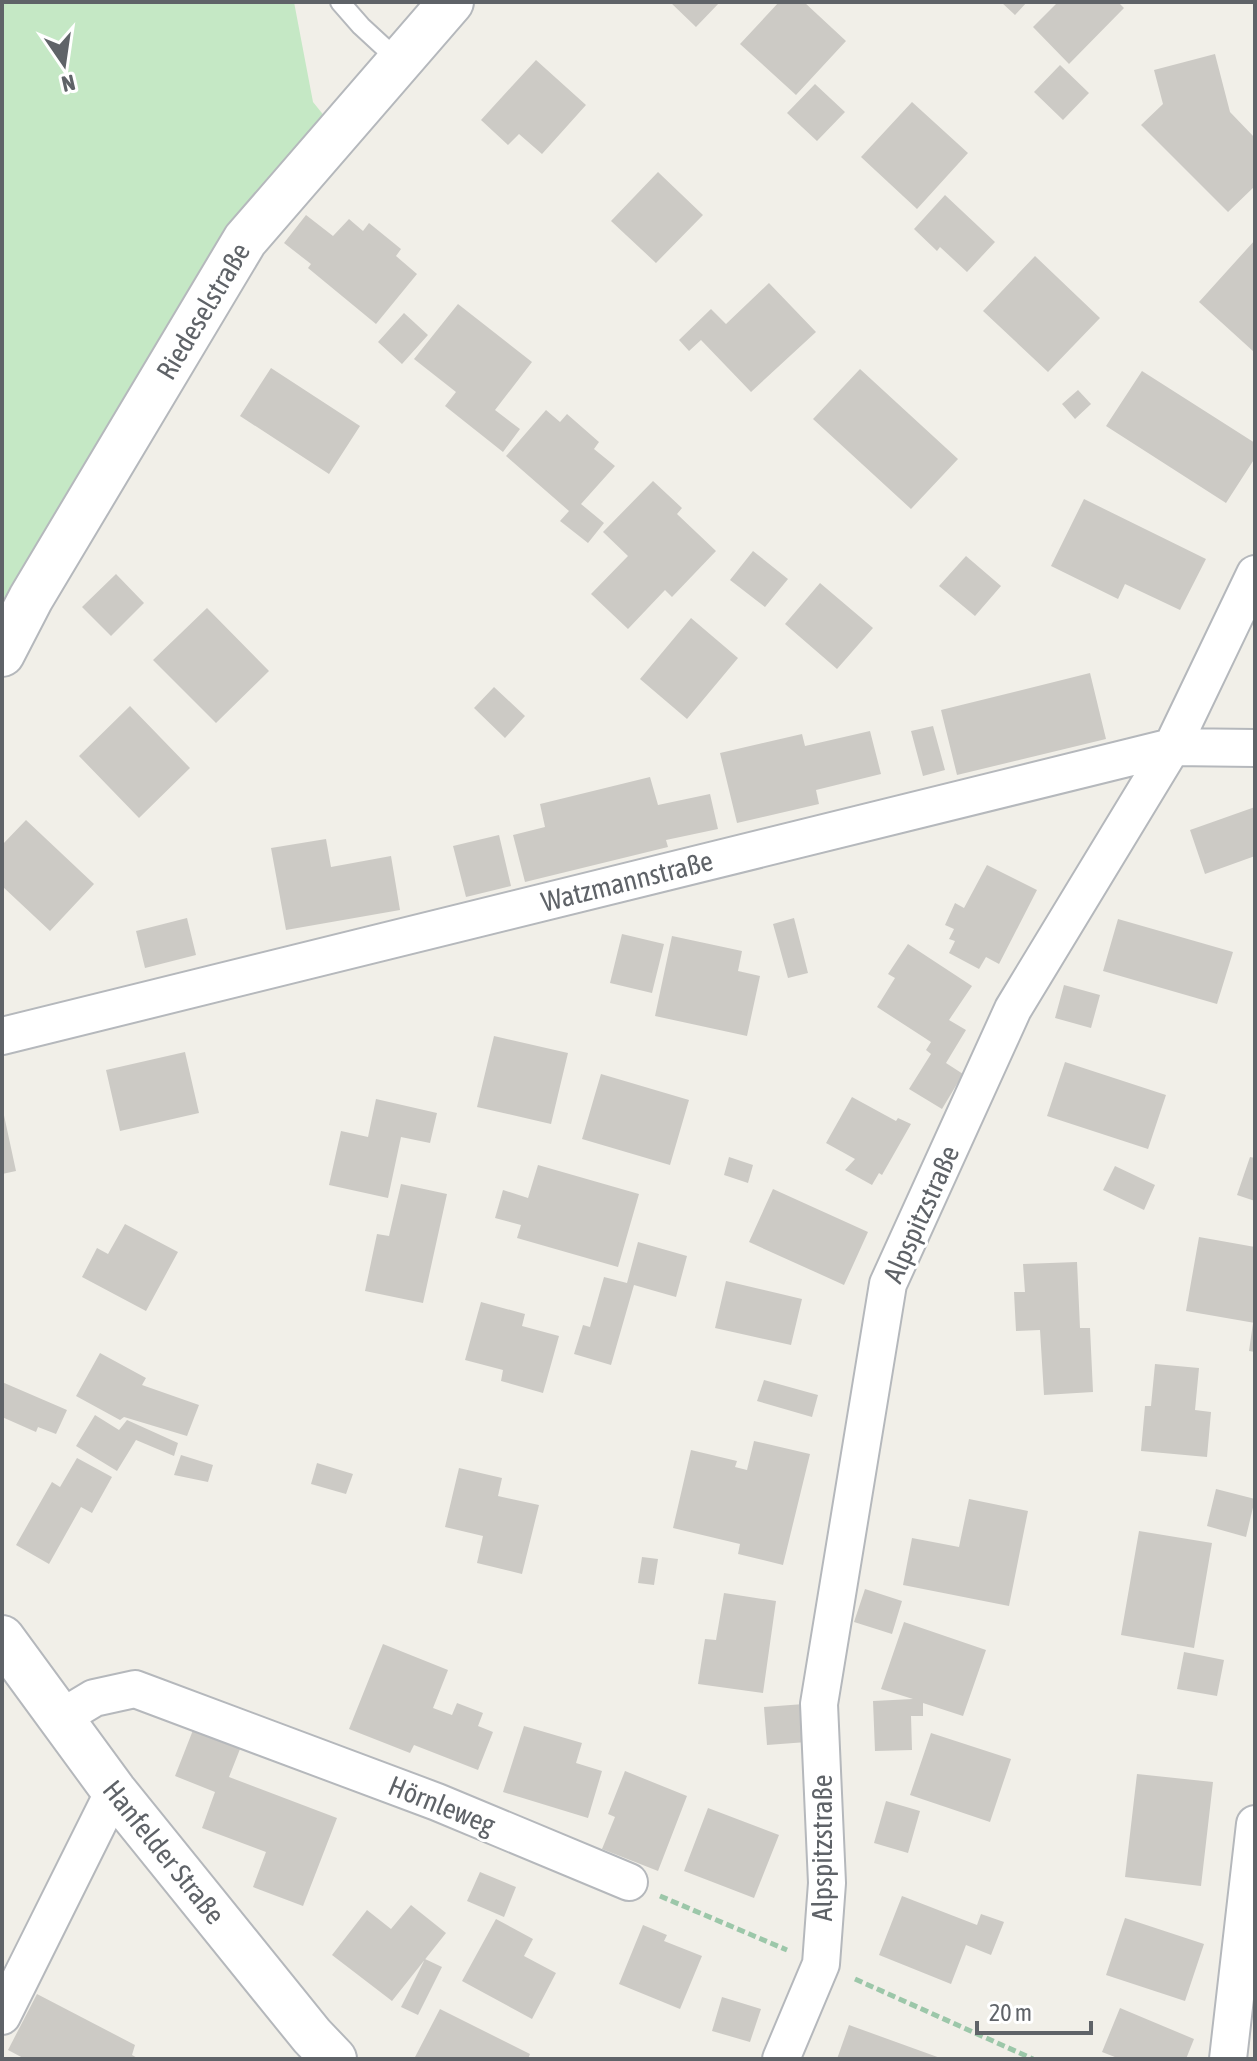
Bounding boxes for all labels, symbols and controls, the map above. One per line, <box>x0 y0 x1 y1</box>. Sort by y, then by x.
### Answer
north arrow <box>24 24 104 104</box>
text: N <box>59 69 78 98</box>
street label: Riedeselstraße <box>150 237 256 385</box>
street label: Watzmannstraße <box>538 844 716 918</box>
street label: Alpspitzstraße <box>877 1140 965 1288</box>
street label: Hörnleweg <box>384 1769 500 1841</box>
street label: Hanfelder Straße <box>97 1774 231 1930</box>
street label: Alpspitzstraße <box>806 1775 838 1921</box>
scale bar <box>977 1985 1091 2035</box>
text: 20 m <box>989 1999 1032 2026</box>

